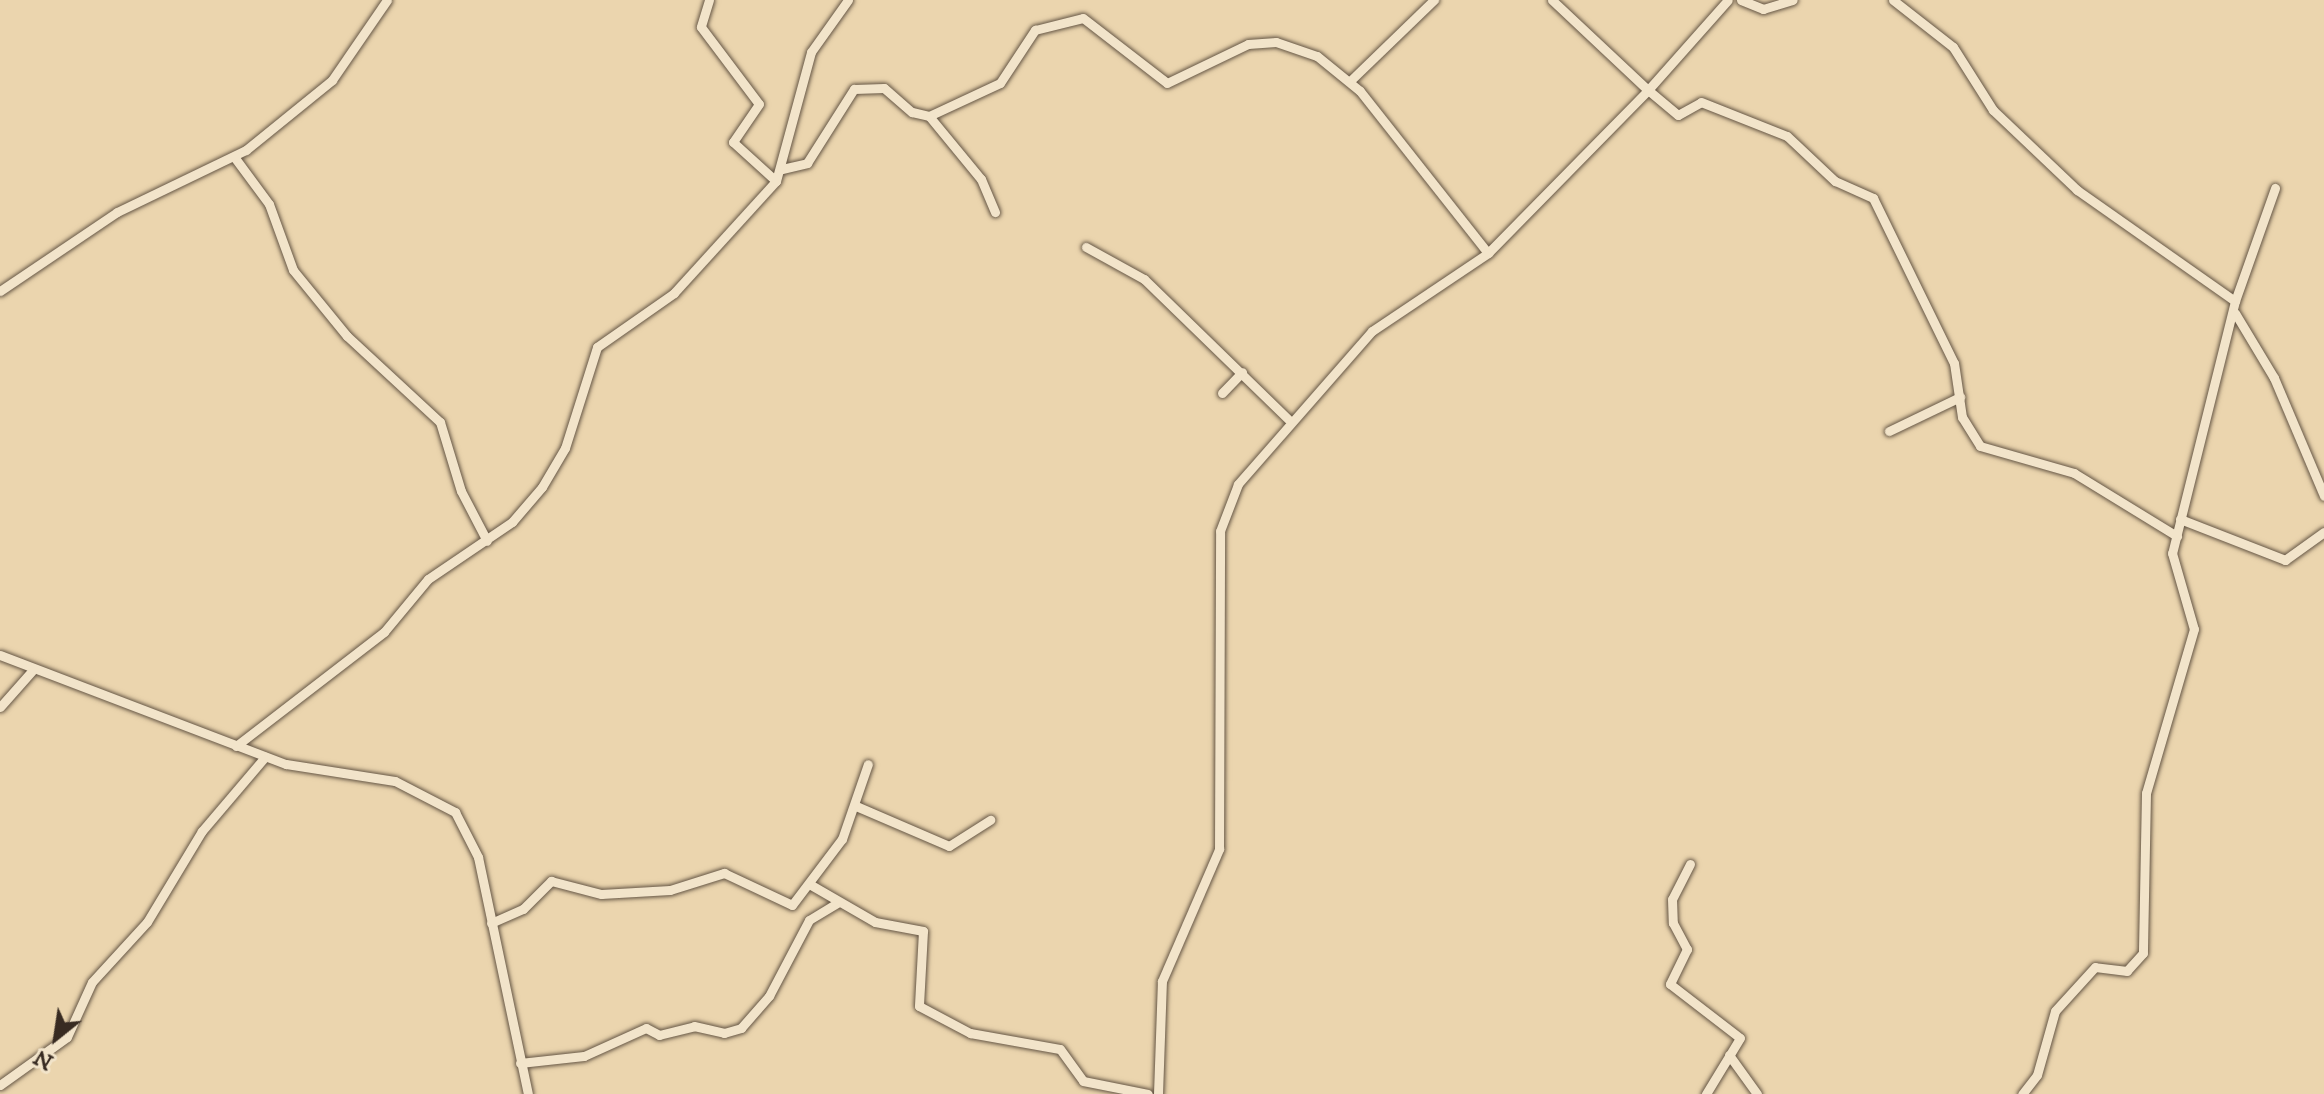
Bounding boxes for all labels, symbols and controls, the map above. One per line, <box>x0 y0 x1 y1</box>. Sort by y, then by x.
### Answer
north arrow <box>16 998 96 1078</box>
text: N <box>29 1043 58 1075</box>

